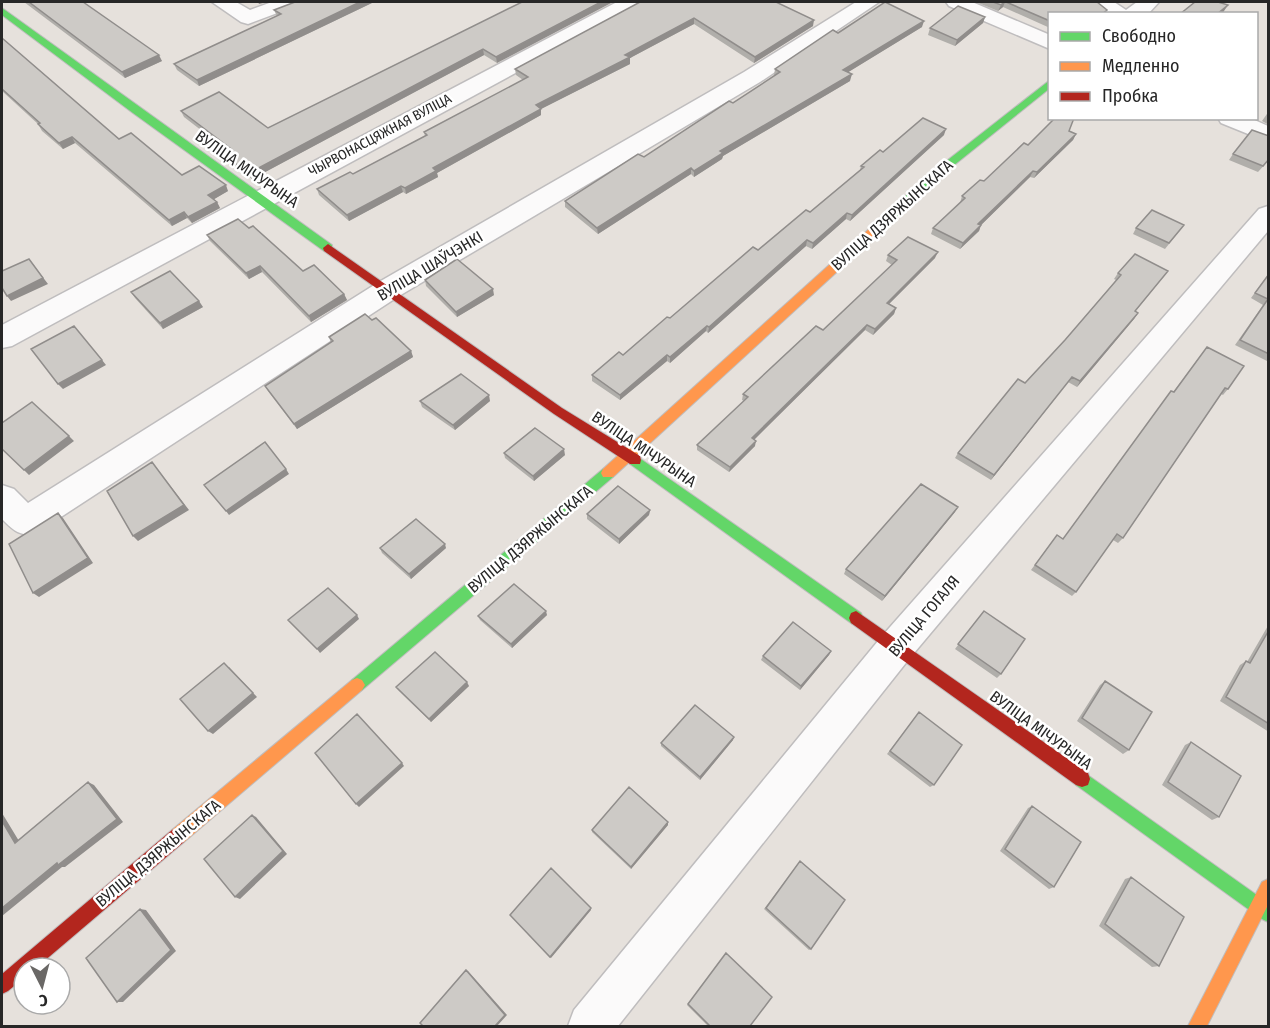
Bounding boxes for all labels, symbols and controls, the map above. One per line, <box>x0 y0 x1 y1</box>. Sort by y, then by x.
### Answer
legend <box>1048 12 1258 120</box>
text: Свободно <box>1102 25 1176 47</box>
text: Медленно <box>1102 55 1180 77</box>
text: Пробка <box>1102 85 1158 107</box>
street label: ЧЫРВОНАСЦЯЖНАЯ ВУЛІЦА <box>306 90 455 180</box>
street label: ВУЛІЦА МІЧУРЫНА <box>192 126 303 212</box>
street label: ВУЛІЦА ДЗЯРЖЫНСКАГА <box>827 155 957 275</box>
street label: ВУЛІЦА ШАЎЧЭНКІ <box>374 227 486 305</box>
street label: ВУЛІЦА МІЧУРЫНА <box>588 407 700 491</box>
street label: ВУЛІЦА ДЗЯРЖЫНСКАГА <box>464 481 597 597</box>
street label: ВУЛІЦА ГОГАЛЯ <box>885 572 963 660</box>
street label: ВУЛІЦА МІЧУРЫНА <box>986 687 1096 774</box>
street label: ВУЛІЦА ДЗЯРЖЫНСКАГА <box>92 795 225 911</box>
north arrow <box>12 956 72 1016</box>
text: С <box>38 991 49 1010</box>

